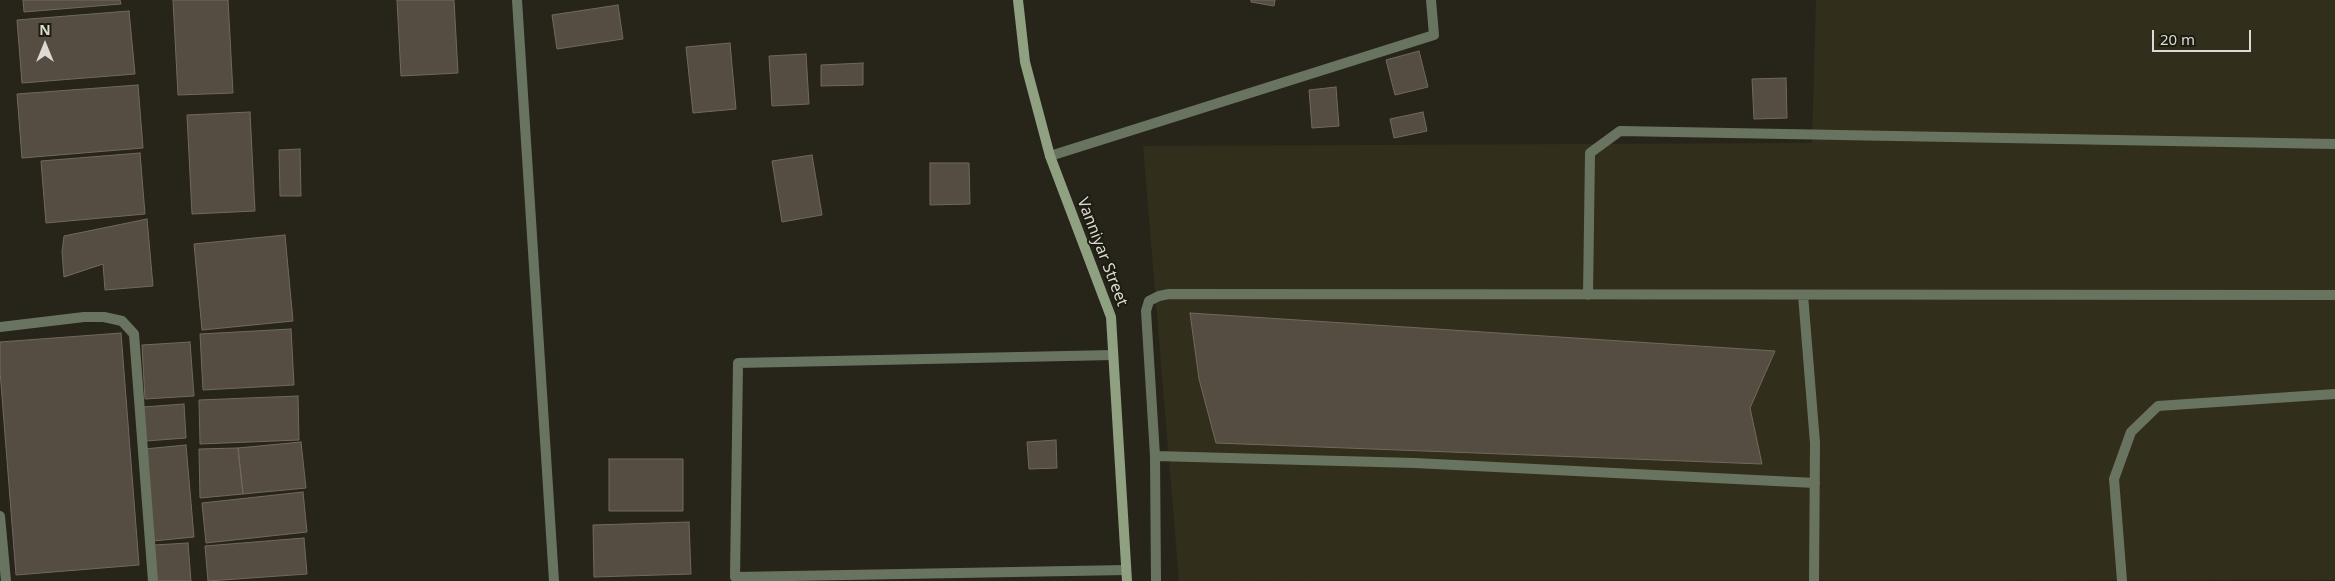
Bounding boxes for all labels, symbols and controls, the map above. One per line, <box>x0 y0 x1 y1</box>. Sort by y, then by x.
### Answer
north arrow <box>20 20 70 70</box>
text: N <box>39 20 51 39</box>
scale bar <box>2155 20 2254 52</box>
text: 20 m <box>2160 29 2195 49</box>
street label: Vanniyar Street <box>1072 195 1132 309</box>

